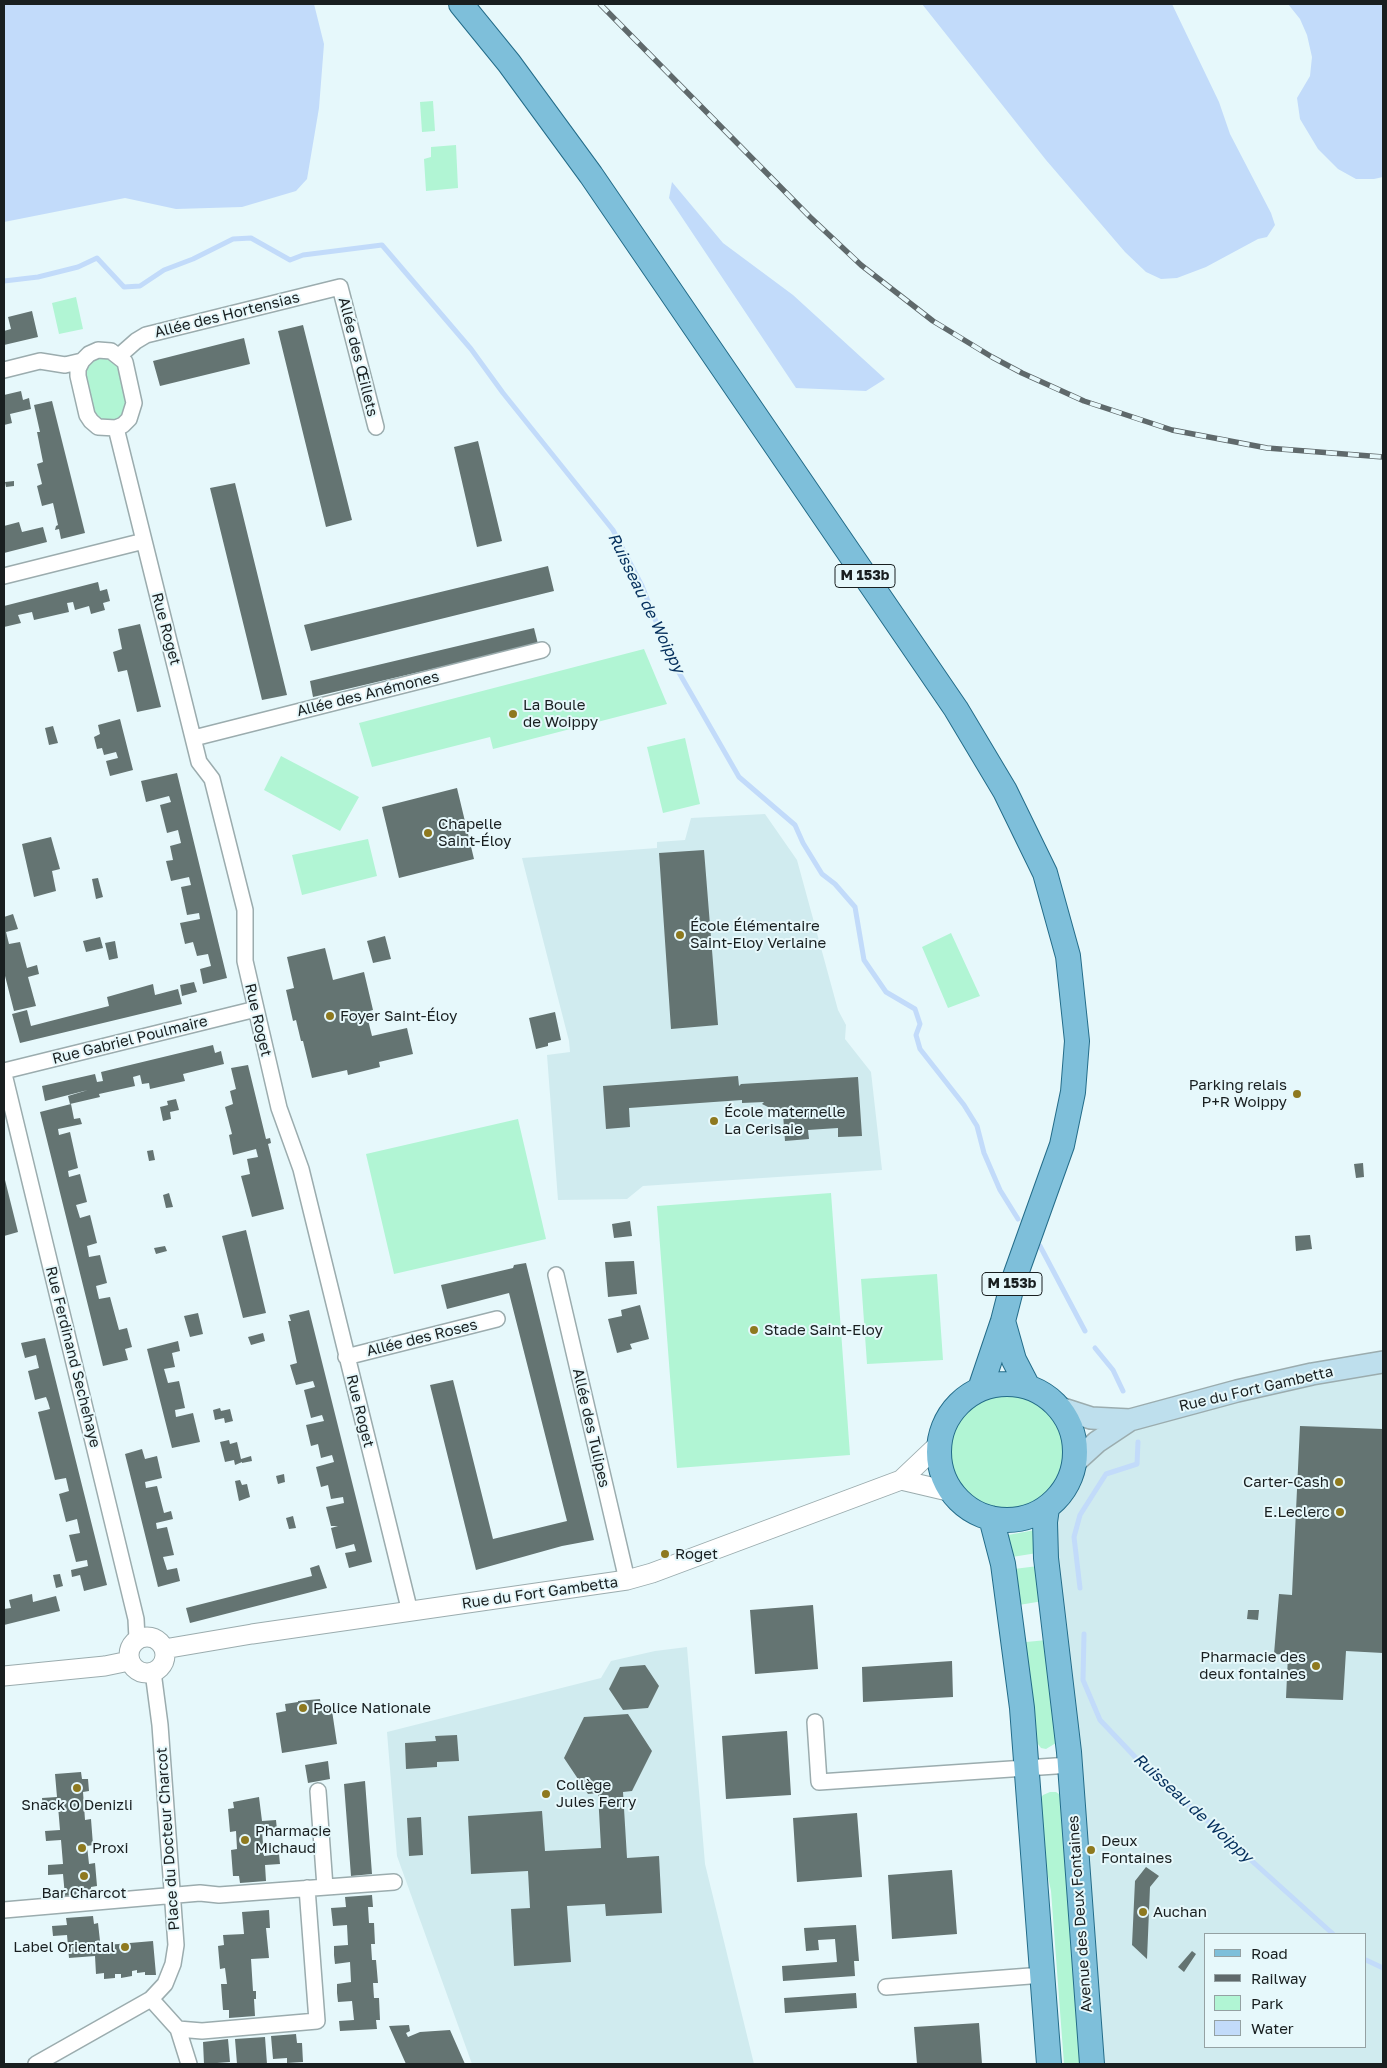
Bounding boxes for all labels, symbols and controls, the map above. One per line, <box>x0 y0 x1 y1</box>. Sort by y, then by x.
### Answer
street label: Allée des Hortensias <box>153 288 301 342</box>
street label: Allée des Œillets <box>334 295 382 419</box>
water label: Ruisseau de Woippy <box>604 530 688 676</box>
road number: M 153b <box>835 564 895 588</box>
street label: Rue Roget <box>148 591 184 667</box>
street label: Allée des Anémones <box>295 668 441 720</box>
place label: La Boule de Woippy <box>523 696 598 731</box>
marker: La Boule de Woippy <box>507 708 519 720</box>
place label: Chapelle Saint-Éloy <box>438 815 511 850</box>
marker: Chapelle Saint-Éloy <box>422 827 434 839</box>
place label: École Élémentaire Saint-Eloy Verlaine <box>690 917 826 952</box>
marker: École Élémentaire Saint-Eloy Verlaine <box>674 929 686 941</box>
street label: Rue Roget <box>241 982 275 1058</box>
place label: Foyer Saint-Éloy <box>340 1007 457 1025</box>
marker: Foyer Saint-Éloy <box>324 1010 336 1022</box>
street label: Rue Gabriel Poulmaire <box>50 1012 210 1068</box>
place label: Parking relais P+R Woippy <box>1189 1076 1287 1111</box>
marker: Parking relais P+R Woippy <box>1291 1088 1303 1100</box>
place label: École maternelle La Cerisaie <box>724 1103 845 1138</box>
marker: École maternelle La Cerisaie <box>708 1115 720 1127</box>
street label: Rue Ferdinand Sechehaye <box>42 1264 104 1450</box>
road number: M 153b <box>982 1272 1042 1296</box>
street label: Allée des Roses <box>365 1316 479 1360</box>
place label: Stade Saint-Eloy <box>764 1321 883 1339</box>
marker: Stade Saint-Eloy <box>748 1324 760 1336</box>
street label: Rue du Fort Gambetta <box>1177 1362 1335 1416</box>
street label: Allée des Tulipes <box>569 1367 613 1489</box>
street label: Rue Roget <box>342 1373 378 1449</box>
place label: Carter-Cash <box>1243 1473 1329 1491</box>
marker: Carter-Cash <box>1333 1476 1345 1488</box>
place label: E.Leclerc <box>1264 1503 1330 1521</box>
marker: E.Leclerc <box>1334 1506 1346 1518</box>
place label: Roget <box>675 1545 718 1563</box>
marker: Roget <box>659 1548 671 1560</box>
street label: Rue du Fort Gambetta <box>461 1573 619 1613</box>
place label: Pharmacie des deux fontaines <box>1199 1648 1306 1683</box>
marker: Pharmacie des deux fontaines <box>1310 1660 1322 1672</box>
place label: Police Nationale <box>313 1699 431 1717</box>
marker: Police Nationale <box>297 1702 309 1714</box>
street label: Place du Docteur Charcot <box>153 1747 183 1931</box>
water label: Ruisseau de Woippy <box>1130 1749 1256 1867</box>
place label: Collège Jules Ferry <box>556 1776 636 1811</box>
marker: Snack O Denizli <box>71 1782 83 1794</box>
marker: Collège Jules Ferry <box>540 1788 552 1800</box>
place label: Snack O Denizli <box>21 1796 133 1814</box>
street label: Avenue des Deux Fontaines <box>1064 1815 1096 2013</box>
place label: Pharmacie Michaud <box>255 1822 331 1857</box>
place label: Deux Fontaines <box>1101 1832 1172 1867</box>
marker: Pharmacie Michaud <box>239 1834 251 1846</box>
place label: Proxi <box>92 1839 128 1857</box>
marker: Proxi <box>76 1842 88 1854</box>
marker: Deux Fontaines <box>1085 1844 1097 1856</box>
marker: Bar Charcot <box>78 1870 90 1882</box>
place label: Bar Charcot <box>42 1884 126 1902</box>
place label: Auchan <box>1153 1903 1207 1921</box>
marker: Auchan <box>1137 1906 1149 1918</box>
legend <box>1204 1933 1367 2048</box>
place label: Label Oriental <box>13 1938 115 1956</box>
marker: Label Oriental <box>119 1941 131 1953</box>
text: Road <box>1251 1944 1288 1962</box>
text: Railway <box>1251 1969 1307 1987</box>
text: Park <box>1251 1994 1283 2012</box>
text: Water <box>1251 2019 1294 2037</box>

